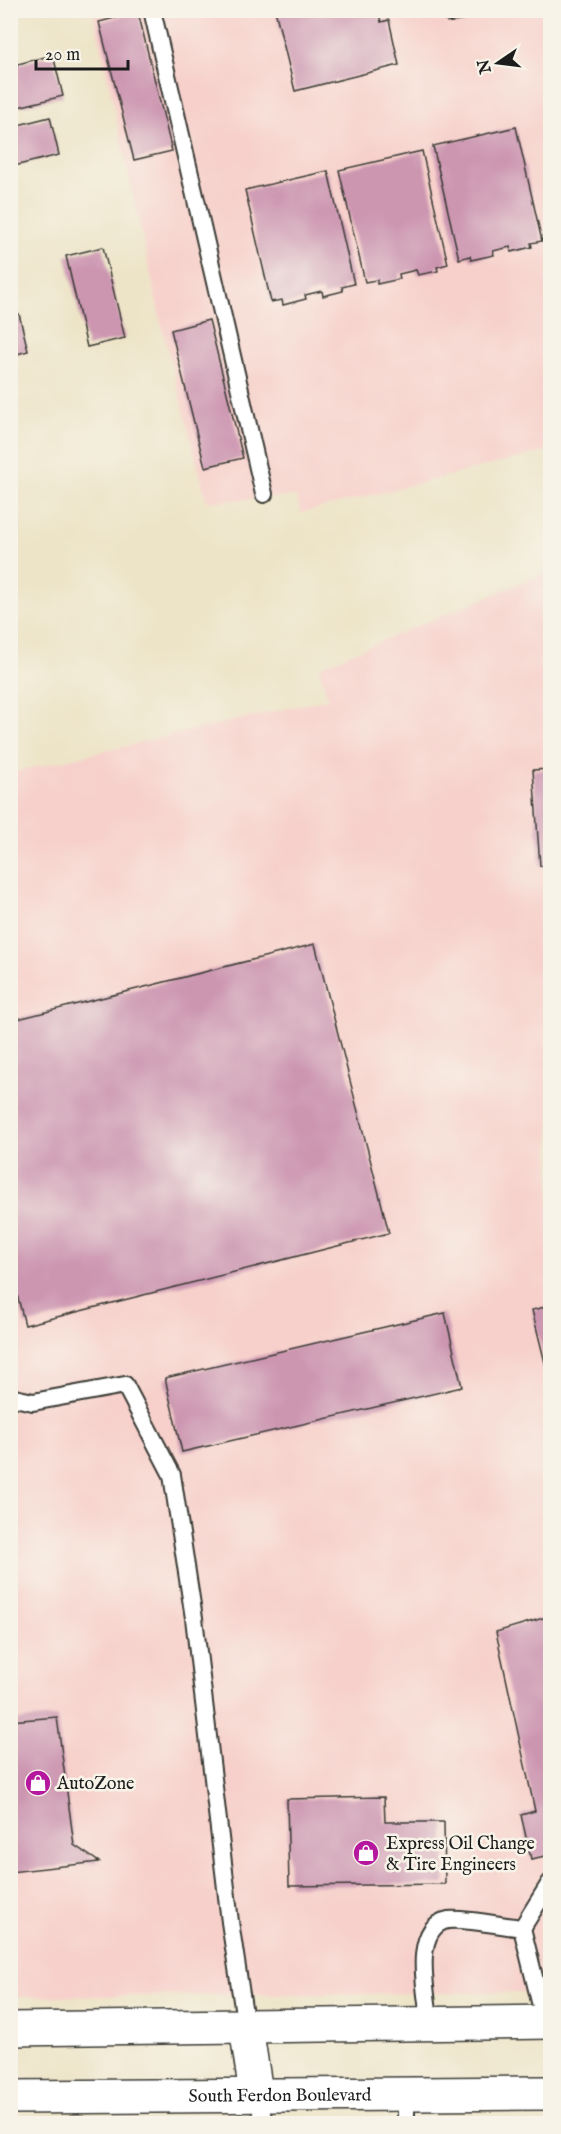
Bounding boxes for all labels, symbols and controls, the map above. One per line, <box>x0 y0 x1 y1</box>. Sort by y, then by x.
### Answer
scale bar <box>36 33 128 71</box>
north arrow <box>468 33 528 93</box>
text: 20 m <box>45 44 80 67</box>
text: N <box>474 57 497 76</box>
shop icon: AutoZone <box>23 1768 53 1798</box>
place label: AutoZone <box>56 1773 134 1796</box>
place label: Express Oil Change & Tire Engineers <box>386 1833 535 1877</box>
shop icon: Express Oil Change & Tire Engineers <box>351 1838 381 1868</box>
street label: South Ferdon Boulevard <box>188 2084 372 2109</box>

